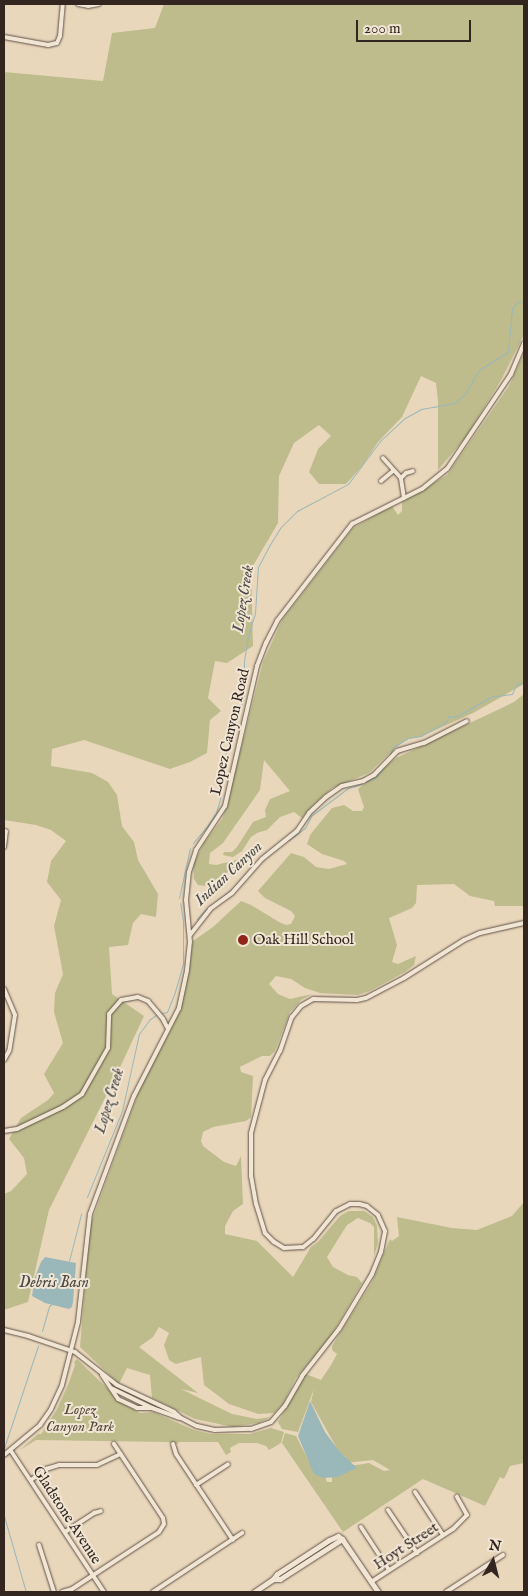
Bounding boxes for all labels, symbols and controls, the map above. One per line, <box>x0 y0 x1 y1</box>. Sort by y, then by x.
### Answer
scale bar <box>358 10 473 42</box>
text: 200 m <box>364 19 401 38</box>
water label: Lopez Creek <box>229 564 259 634</box>
street label: Lopez Canyon Road <box>207 667 253 797</box>
water label: Indian Canyon <box>191 838 267 910</box>
place label: Oak Hill School <box>253 931 354 949</box>
marker: Oak Hill School <box>237 934 249 946</box>
water label: Lopez Creek <box>91 1066 129 1136</box>
water label: Debris Basn <box>19 1273 89 1293</box>
park label: Lopez Canyon Park <box>46 1400 114 1435</box>
street label: Gladstone Avenue <box>29 1463 105 1567</box>
street label: Hoyt Street <box>370 1518 442 1574</box>
north arrow <box>468 1536 518 1586</box>
text: N <box>488 1536 502 1556</box>

